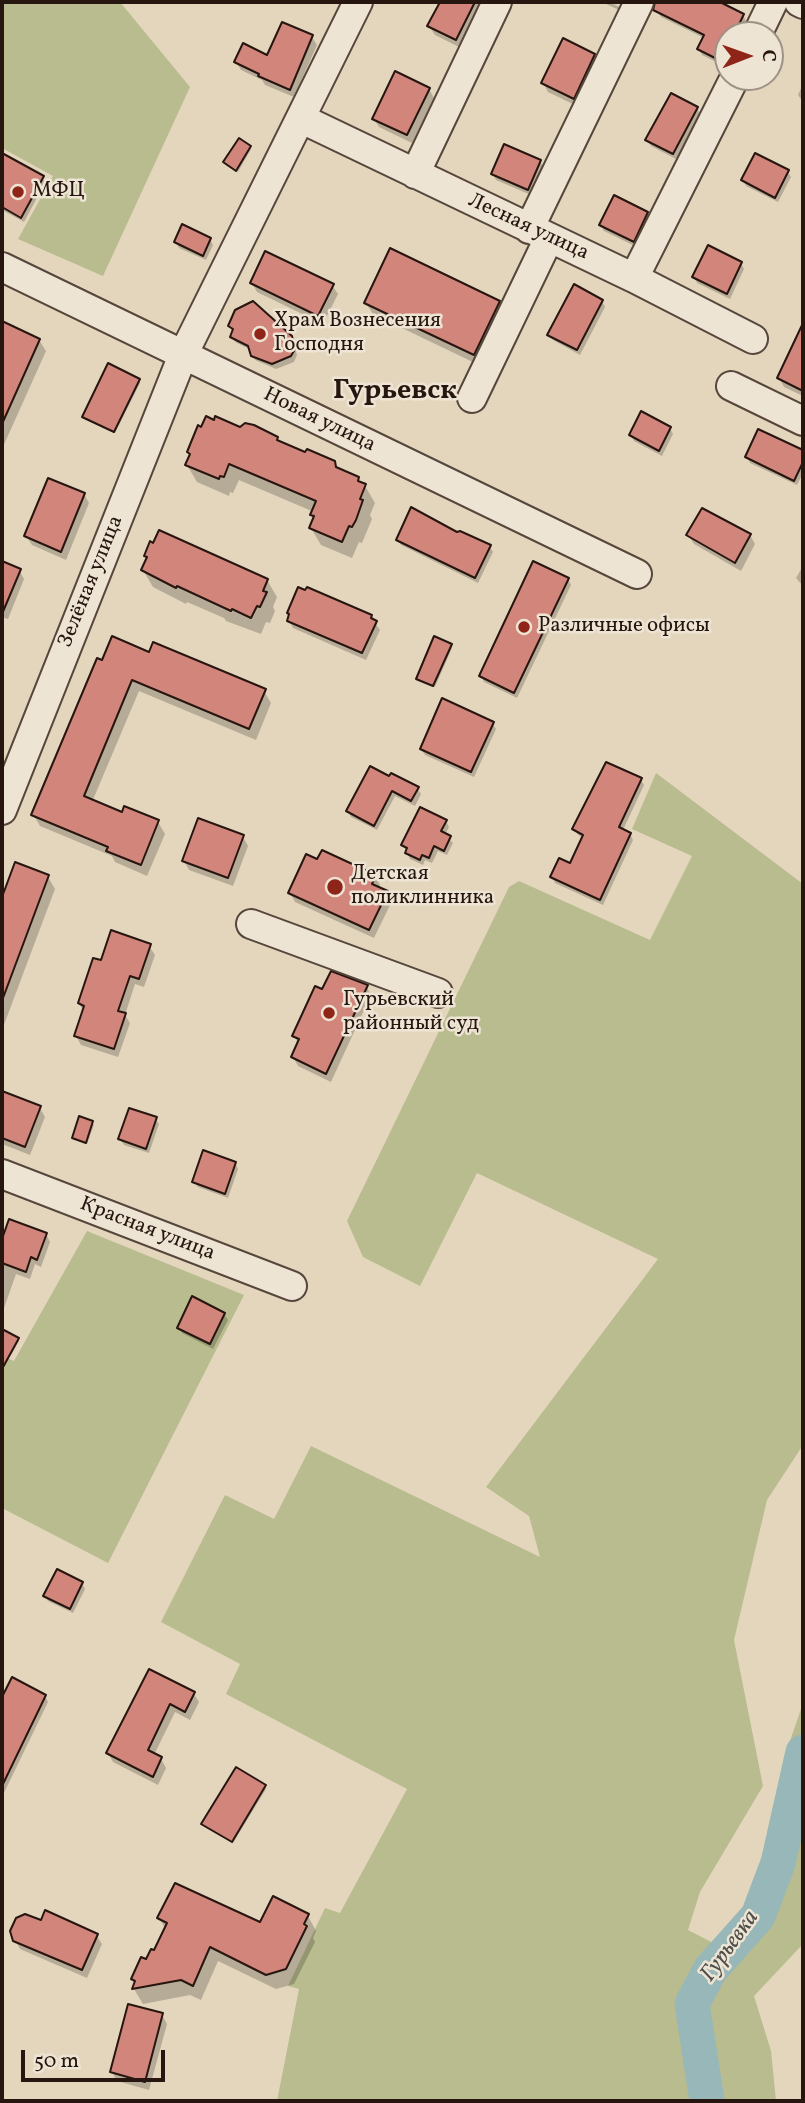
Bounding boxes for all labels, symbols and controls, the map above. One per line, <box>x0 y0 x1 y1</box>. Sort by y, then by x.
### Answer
north arrow <box>714 21 784 91</box>
text: С <box>755 49 781 62</box>
place label: МФЦ <box>32 179 85 205</box>
marker: МФЦ <box>10 184 26 200</box>
street label: Лесная улица <box>464 189 592 267</box>
place label: Храм Вознесения Господня <box>274 309 441 359</box>
marker: Храм Вознесения Господня <box>252 326 268 342</box>
district label: Гурьевск <box>333 376 457 410</box>
street label: Новая улица <box>259 383 379 459</box>
street label: Зелёная улица <box>54 512 130 652</box>
place label: Различные офисы <box>538 614 710 640</box>
marker: Различные офисы <box>516 619 532 635</box>
place label: Детская поликлинника <box>351 862 494 912</box>
marker: Детская поликлинника <box>325 877 345 897</box>
place label: Гурьевский районный суд <box>343 988 479 1038</box>
marker: Гурьевский районный суд <box>321 1005 337 1021</box>
street label: Красная улица <box>76 1193 218 1267</box>
water label: Гурьевка <box>696 1906 766 1988</box>
scale bar <box>24 2036 168 2080</box>
text: 50 m <box>34 2047 79 2076</box>

